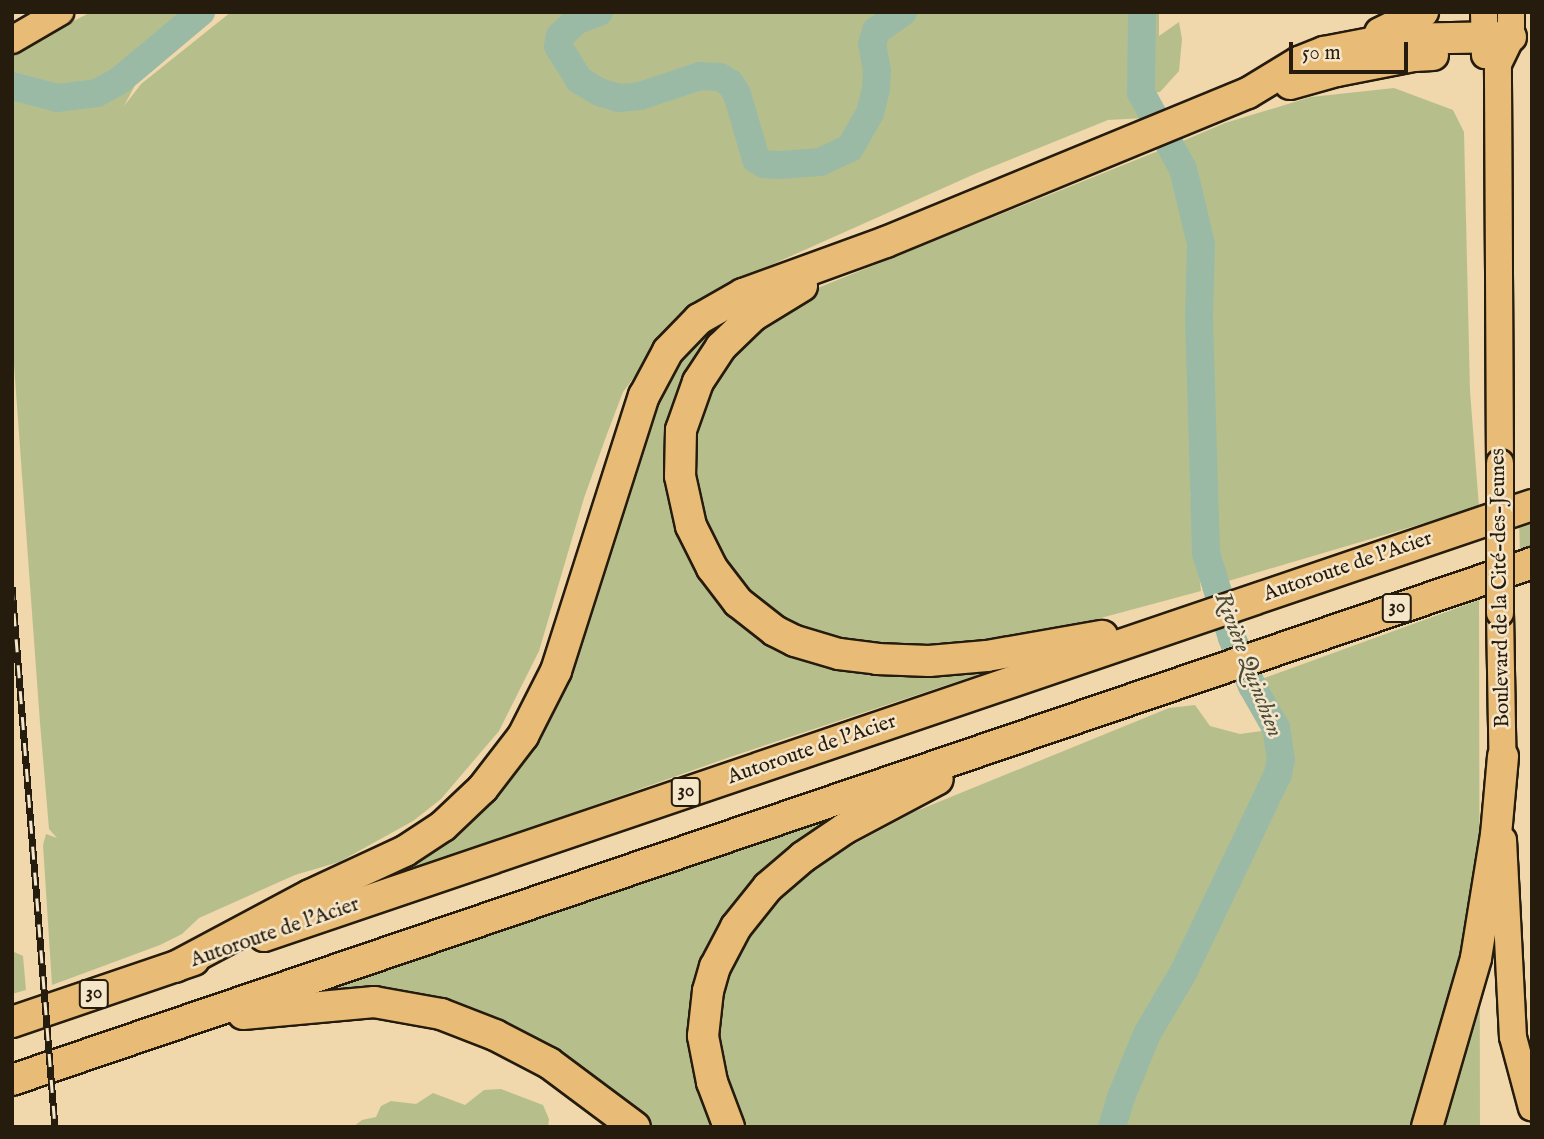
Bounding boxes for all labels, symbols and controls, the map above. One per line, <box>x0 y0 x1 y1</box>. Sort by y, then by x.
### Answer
scale bar <box>1292 28 1411 72</box>
text: 50 m <box>1302 40 1341 67</box>
street label: Boulevard de la Cité-des-Jeunes <box>1486 448 1516 728</box>
street label: Autoroute de l'Acier <box>1260 526 1436 608</box>
water label: Rivière Quinchien <box>1208 589 1288 741</box>
road number: 30 <box>1381 593 1413 624</box>
street label: Autoroute de l'Acier <box>724 709 900 791</box>
road number: 30 <box>670 776 702 807</box>
street label: Autoroute de l'Acier <box>187 892 363 974</box>
road number: 30 <box>78 978 110 1010</box>

